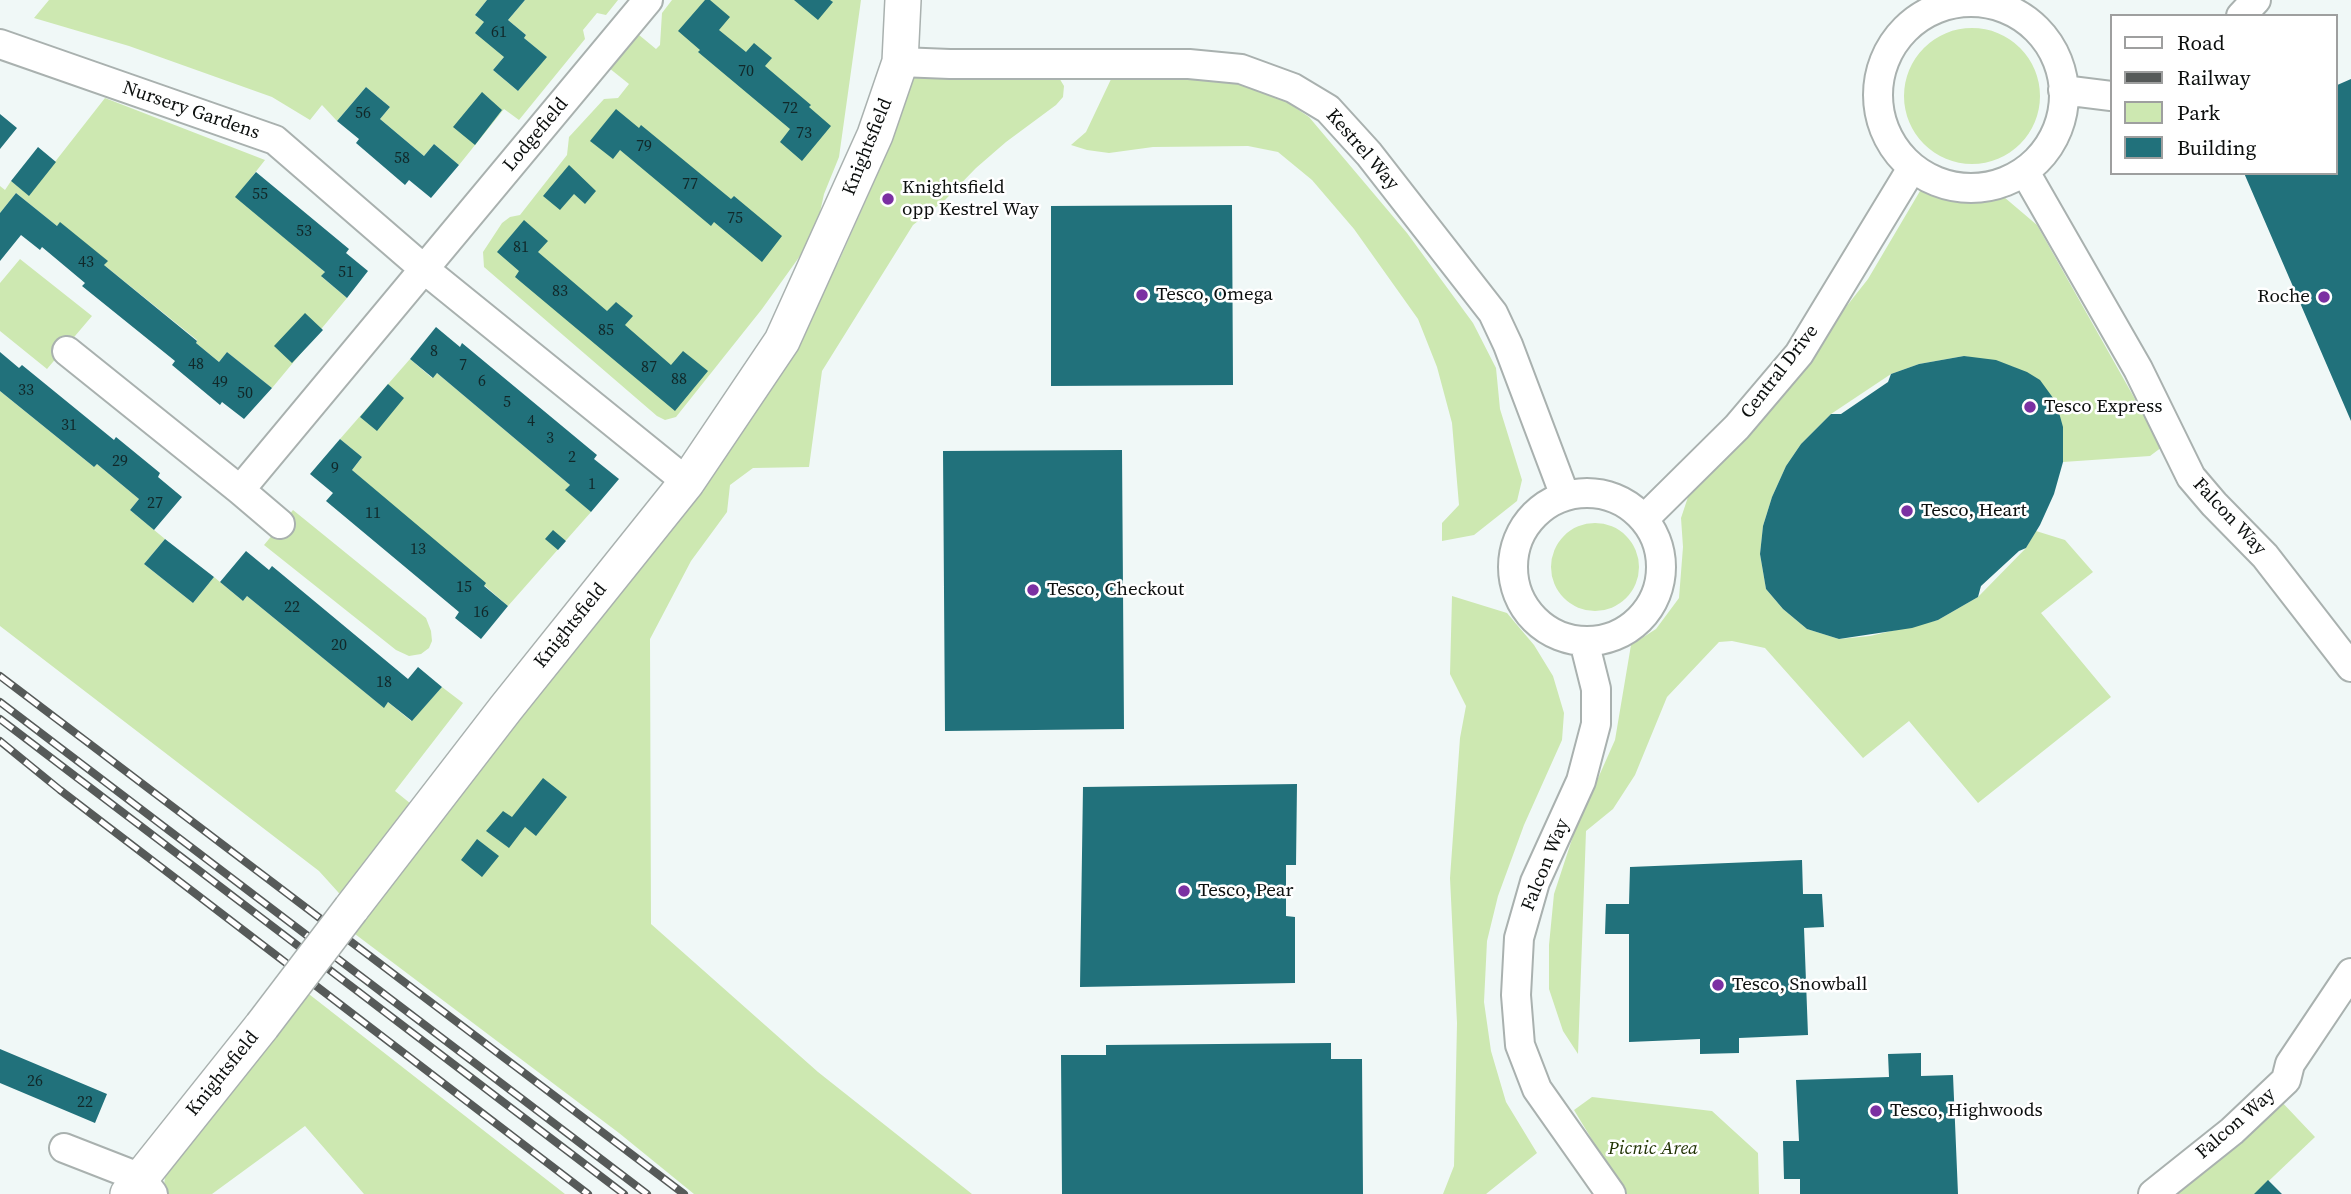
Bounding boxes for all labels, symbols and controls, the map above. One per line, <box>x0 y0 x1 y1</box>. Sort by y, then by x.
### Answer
legend <box>2110 14 2337 175</box>
house number: 61 <box>491 23 507 43</box>
text: Road <box>2177 28 2225 57</box>
house number: 70 <box>738 62 754 82</box>
text: Railway <box>2177 63 2251 92</box>
street label: Nursery Gardens <box>119 77 263 145</box>
street label: Lodgefield <box>499 94 573 176</box>
street label: Knightsfield <box>838 95 898 199</box>
text: Park <box>2177 98 2220 127</box>
house number: 72 <box>782 99 798 119</box>
house number: 56 <box>355 104 371 124</box>
street label: Kestrel Way <box>1321 105 1403 195</box>
house number: 73 <box>796 124 812 144</box>
text: Building <box>2177 133 2256 162</box>
house number: 79 <box>636 137 652 157</box>
house number: 58 <box>394 149 410 169</box>
house number: 77 <box>682 175 698 195</box>
place label: Knightsfield opp Kestrel Way <box>902 177 1039 221</box>
house number: 55 <box>252 185 268 205</box>
marker: Knightsfield opp Kestrel Way <box>880 191 896 207</box>
house number: 75 <box>727 209 743 229</box>
house number: 53 <box>296 222 312 242</box>
house number: 81 <box>513 238 529 258</box>
house number: 43 <box>78 253 94 273</box>
house number: 51 <box>338 263 354 283</box>
house number: 83 <box>552 282 568 302</box>
place label: Tesco, Omega <box>1156 284 1273 306</box>
place label: Roche <box>2257 286 2310 308</box>
marker: Tesco, Omega <box>1134 287 1150 303</box>
marker: Roche <box>2316 289 2332 305</box>
house number: 85 <box>598 321 614 341</box>
street label: Central Drive <box>1736 321 1824 423</box>
house number: 8 <box>430 342 438 362</box>
house number: 48 <box>188 355 204 375</box>
house number: 7 <box>459 356 467 376</box>
house number: 87 <box>641 358 657 378</box>
house number: 88 <box>671 370 687 390</box>
house number: 6 <box>478 372 486 392</box>
house number: 49 <box>212 373 228 393</box>
house number: 33 <box>18 381 34 401</box>
house number: 50 <box>237 384 253 404</box>
house number: 5 <box>503 393 511 413</box>
place label: Tesco Express <box>2044 396 2162 418</box>
marker: Tesco Express <box>2022 399 2038 415</box>
house number: 4 <box>527 412 535 432</box>
house number: 31 <box>61 416 77 436</box>
house number: 3 <box>546 429 554 449</box>
house number: 2 <box>568 448 576 468</box>
house number: 29 <box>112 452 128 472</box>
house number: 9 <box>331 459 339 479</box>
street label: Falcon Way <box>2187 474 2271 560</box>
house number: 1 <box>588 475 596 495</box>
house number: 27 <box>147 494 163 514</box>
place label: Tesco, Heart <box>1921 500 2027 522</box>
marker: Tesco, Heart <box>1899 503 1915 519</box>
house number: 11 <box>365 504 381 524</box>
house number: 13 <box>410 540 426 560</box>
house number: 15 <box>456 578 472 598</box>
street label: Knightsfield <box>530 579 612 673</box>
place label: Tesco, Checkout <box>1047 579 1184 601</box>
marker: Tesco, Checkout <box>1025 582 1041 598</box>
house number: 22 <box>284 598 300 618</box>
house number: 16 <box>473 603 489 623</box>
house number: 20 <box>331 636 347 656</box>
house number: 18 <box>376 673 392 693</box>
street label: Falcon Way <box>1517 816 1575 914</box>
place label: Tesco, Pear <box>1198 880 1293 902</box>
marker: Tesco, Pear <box>1176 883 1192 899</box>
place label: Tesco, Snowball <box>1732 974 1867 996</box>
marker: Tesco, Snowball <box>1710 977 1726 993</box>
street label: Knightsfield <box>182 1027 264 1121</box>
house number: 26 <box>27 1072 43 1092</box>
street label: Falcon Way <box>2192 1083 2280 1165</box>
house number: 22 <box>77 1093 93 1113</box>
place label: Tesco, Highwoods <box>1890 1100 2043 1122</box>
marker: Tesco, Highwoods <box>1868 1103 1884 1119</box>
park label: Picnic Area <box>1608 1138 1698 1160</box>

